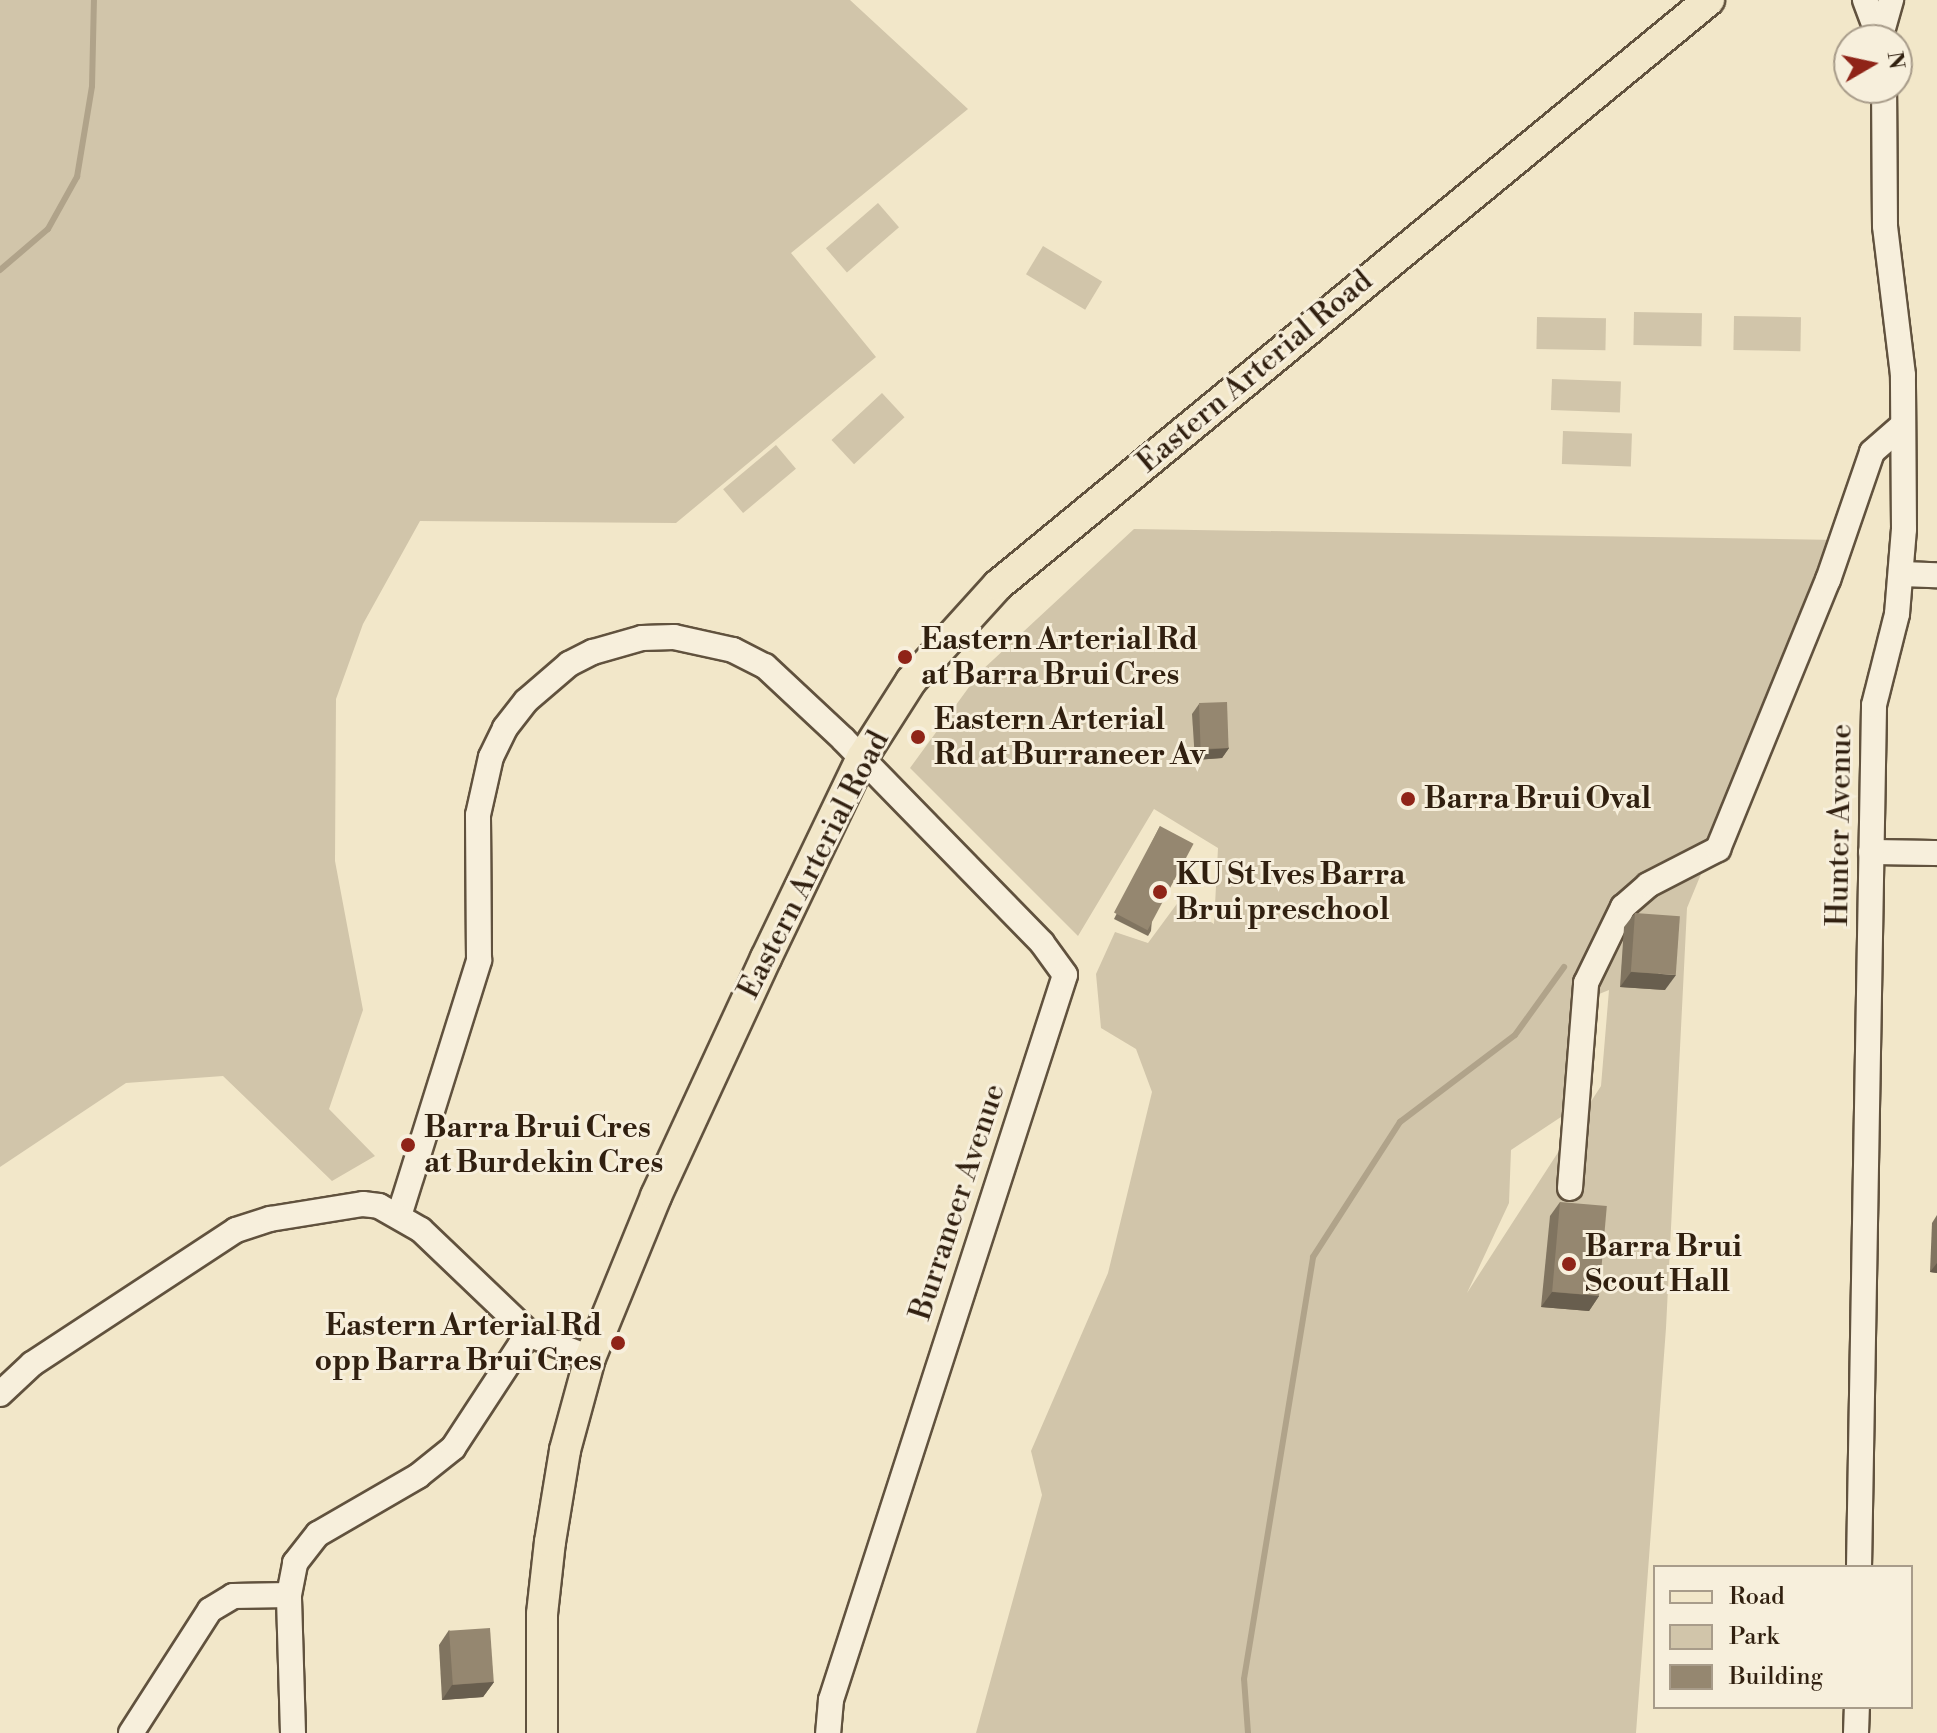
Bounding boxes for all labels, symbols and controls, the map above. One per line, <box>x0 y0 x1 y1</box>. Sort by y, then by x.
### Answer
north arrow <box>1833 24 1913 104</box>
text: N <box>1881 50 1910 71</box>
street label: Eastern Arterial Road <box>1130 263 1380 481</box>
place label: Eastern Arterial Rd at Barra Brui Cres <box>921 622 1198 692</box>
marker: Eastern Arterial Rd at Barra Brui Cres <box>896 648 914 666</box>
place label: Eastern Arterial Rd at Burraneer Av <box>934 702 1205 772</box>
street label: Hunter Avenue <box>1820 723 1860 927</box>
street label: Eastern Arterial Road <box>731 725 897 1005</box>
marker: Eastern Arterial Rd at Burraneer Av <box>909 728 927 746</box>
place label: Barra Brui Oval <box>1424 781 1651 817</box>
marker: Barra Brui Oval <box>1399 790 1417 808</box>
place label: KU St Ives Barra Brui preschool <box>1176 857 1405 928</box>
marker: KU St Ives Barra Brui preschool <box>1151 883 1169 901</box>
street label: Burraneer Avenue <box>903 1079 1013 1325</box>
place label: Barra Brui Cres at Burdekin Cres <box>424 1110 663 1180</box>
marker: Barra Brui Cres at Burdekin Cres <box>399 1136 417 1154</box>
place label: Barra Brui Scout Hall <box>1585 1229 1742 1300</box>
marker: Barra Brui Scout Hall <box>1560 1255 1578 1273</box>
place label: Eastern Arterial Rd opp Barra Brui Cres <box>315 1308 602 1378</box>
marker: Eastern Arterial Rd opp Barra Brui Cres <box>609 1334 627 1352</box>
legend <box>1653 1565 1913 1709</box>
text: Road <box>1729 1582 1785 1612</box>
text: Park <box>1729 1622 1779 1652</box>
text: Building <box>1729 1662 1823 1692</box>

